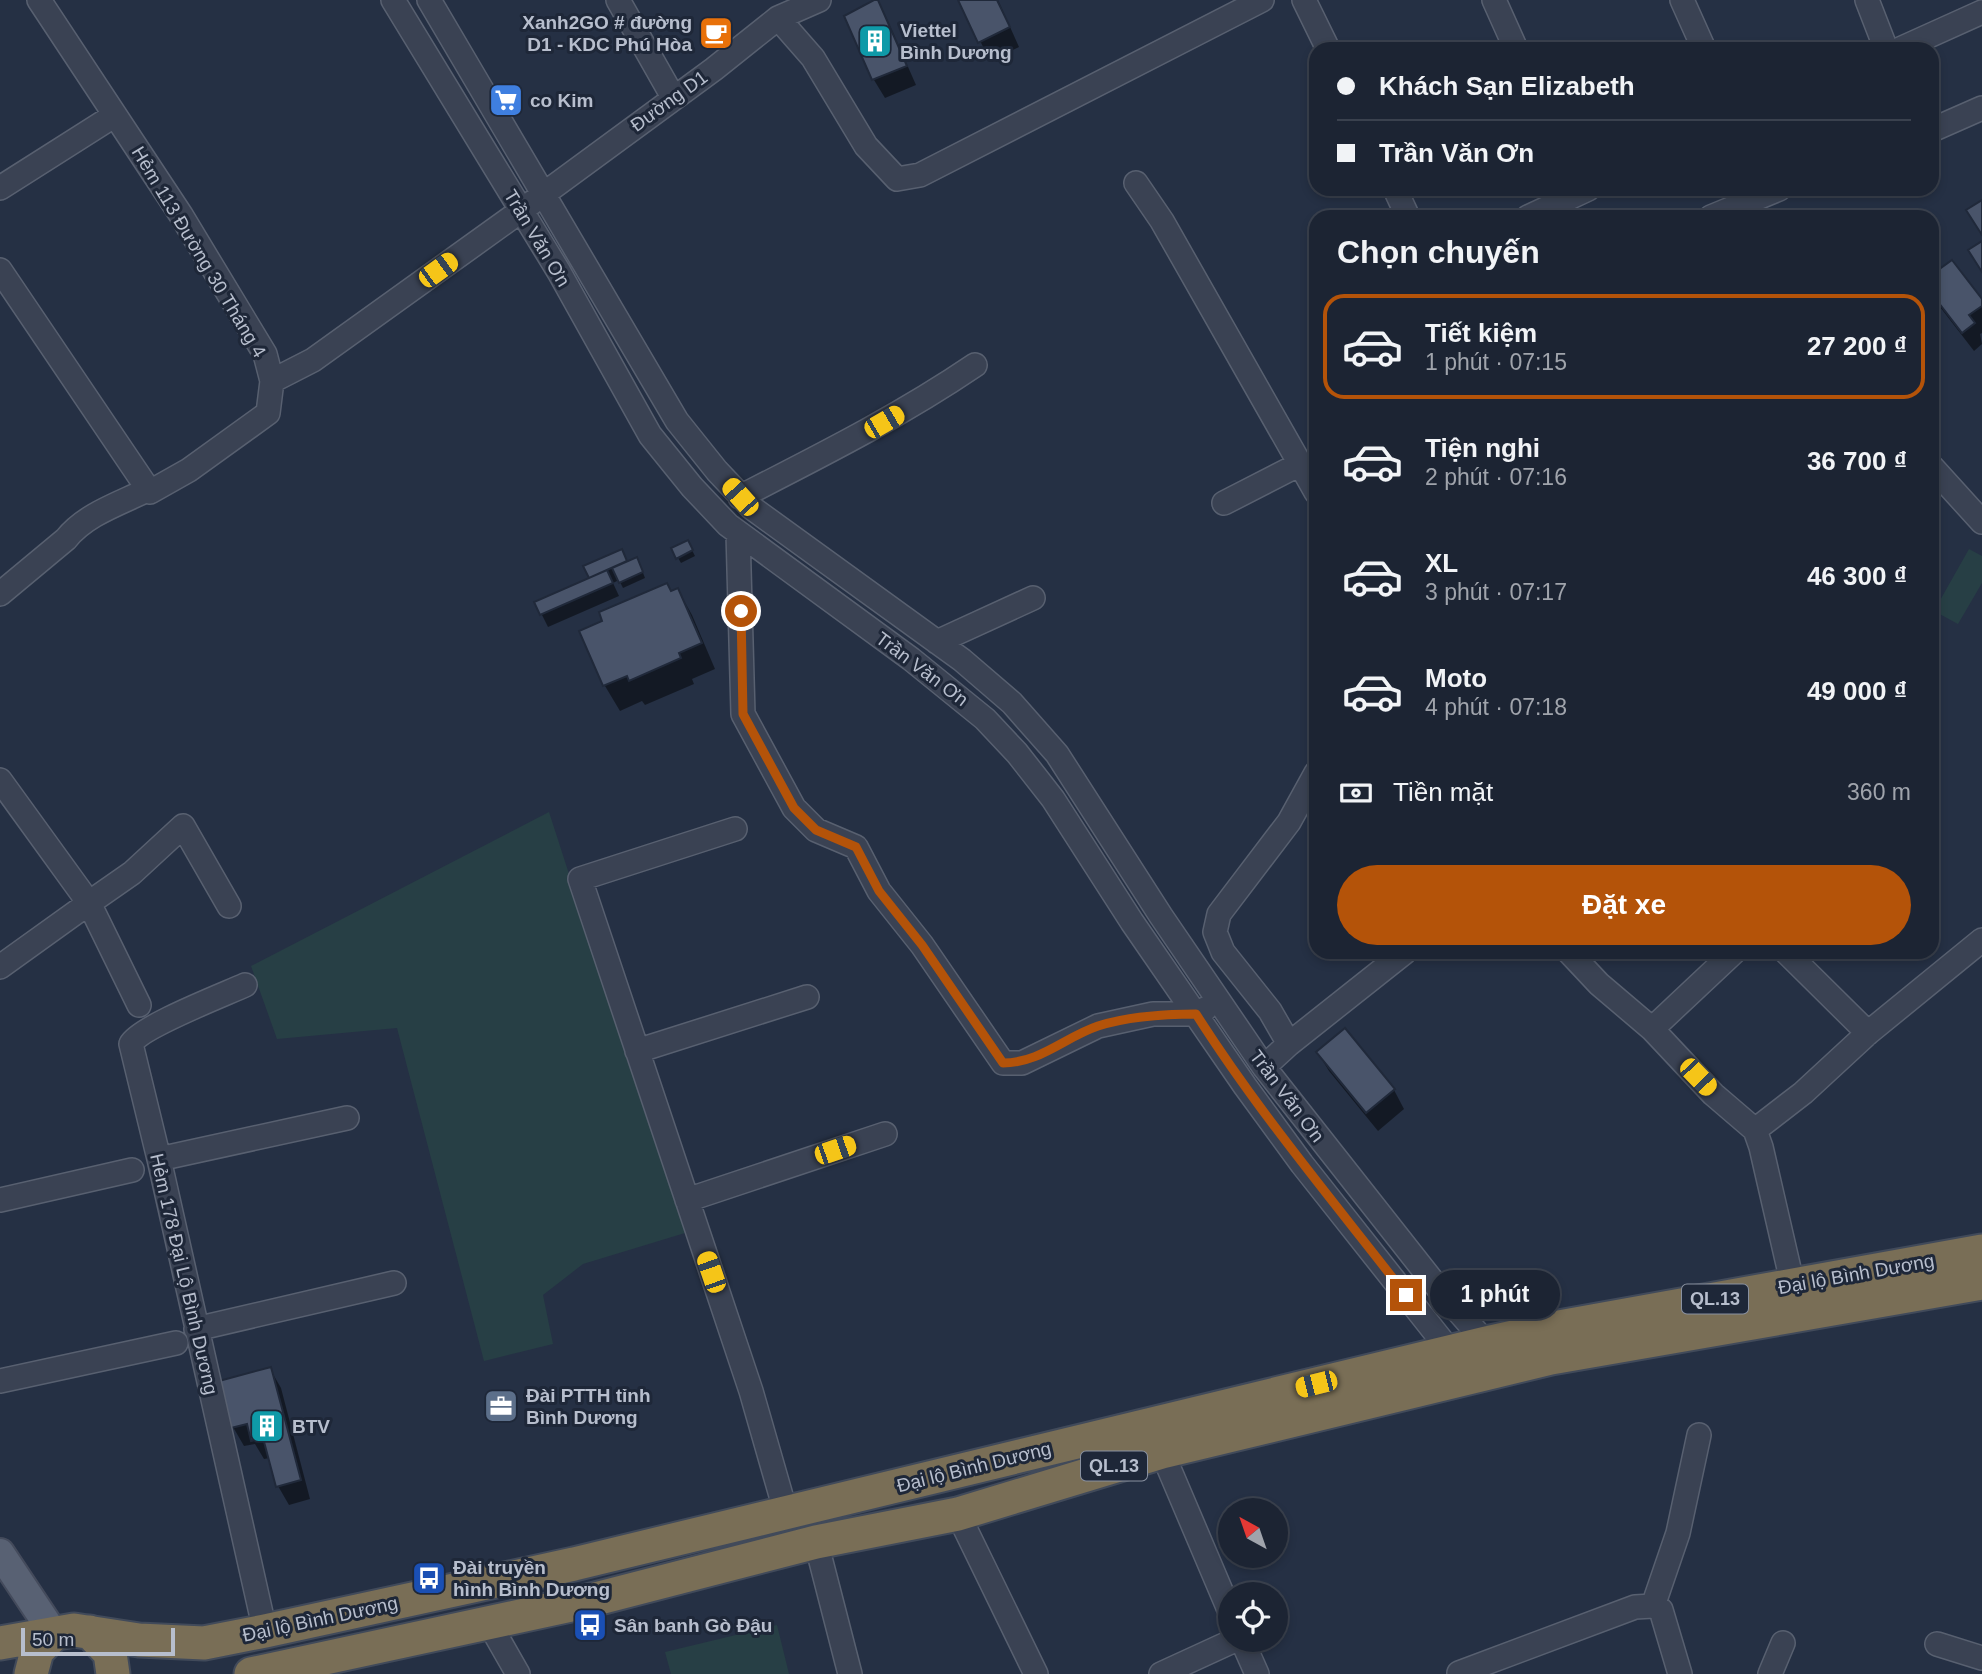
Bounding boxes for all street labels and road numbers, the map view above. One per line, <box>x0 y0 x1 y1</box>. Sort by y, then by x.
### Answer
street label: Đường D1 <box>627 66 711 136</box>
street label: Hẻm 113 Đường 30 Tháng 4 <box>128 143 271 362</box>
street label: Trần Văn Ơn <box>500 186 574 290</box>
street label: Trần Văn Ơn <box>872 628 972 710</box>
street label: Trần Văn Ơn <box>1246 1046 1328 1146</box>
street label: Hẻm 178 Đại Lộ Bình Dương <box>146 1151 222 1397</box>
street label: Đại lộ Bình Dương <box>1776 1250 1936 1298</box>
road number: QL.13 <box>1682 1284 1748 1314</box>
street label: Đại lộ Bình Dương <box>895 1438 1053 1496</box>
road number: QL.13 <box>1081 1451 1147 1480</box>
street label: Đại lộ Bình Dương <box>240 1592 400 1646</box>

